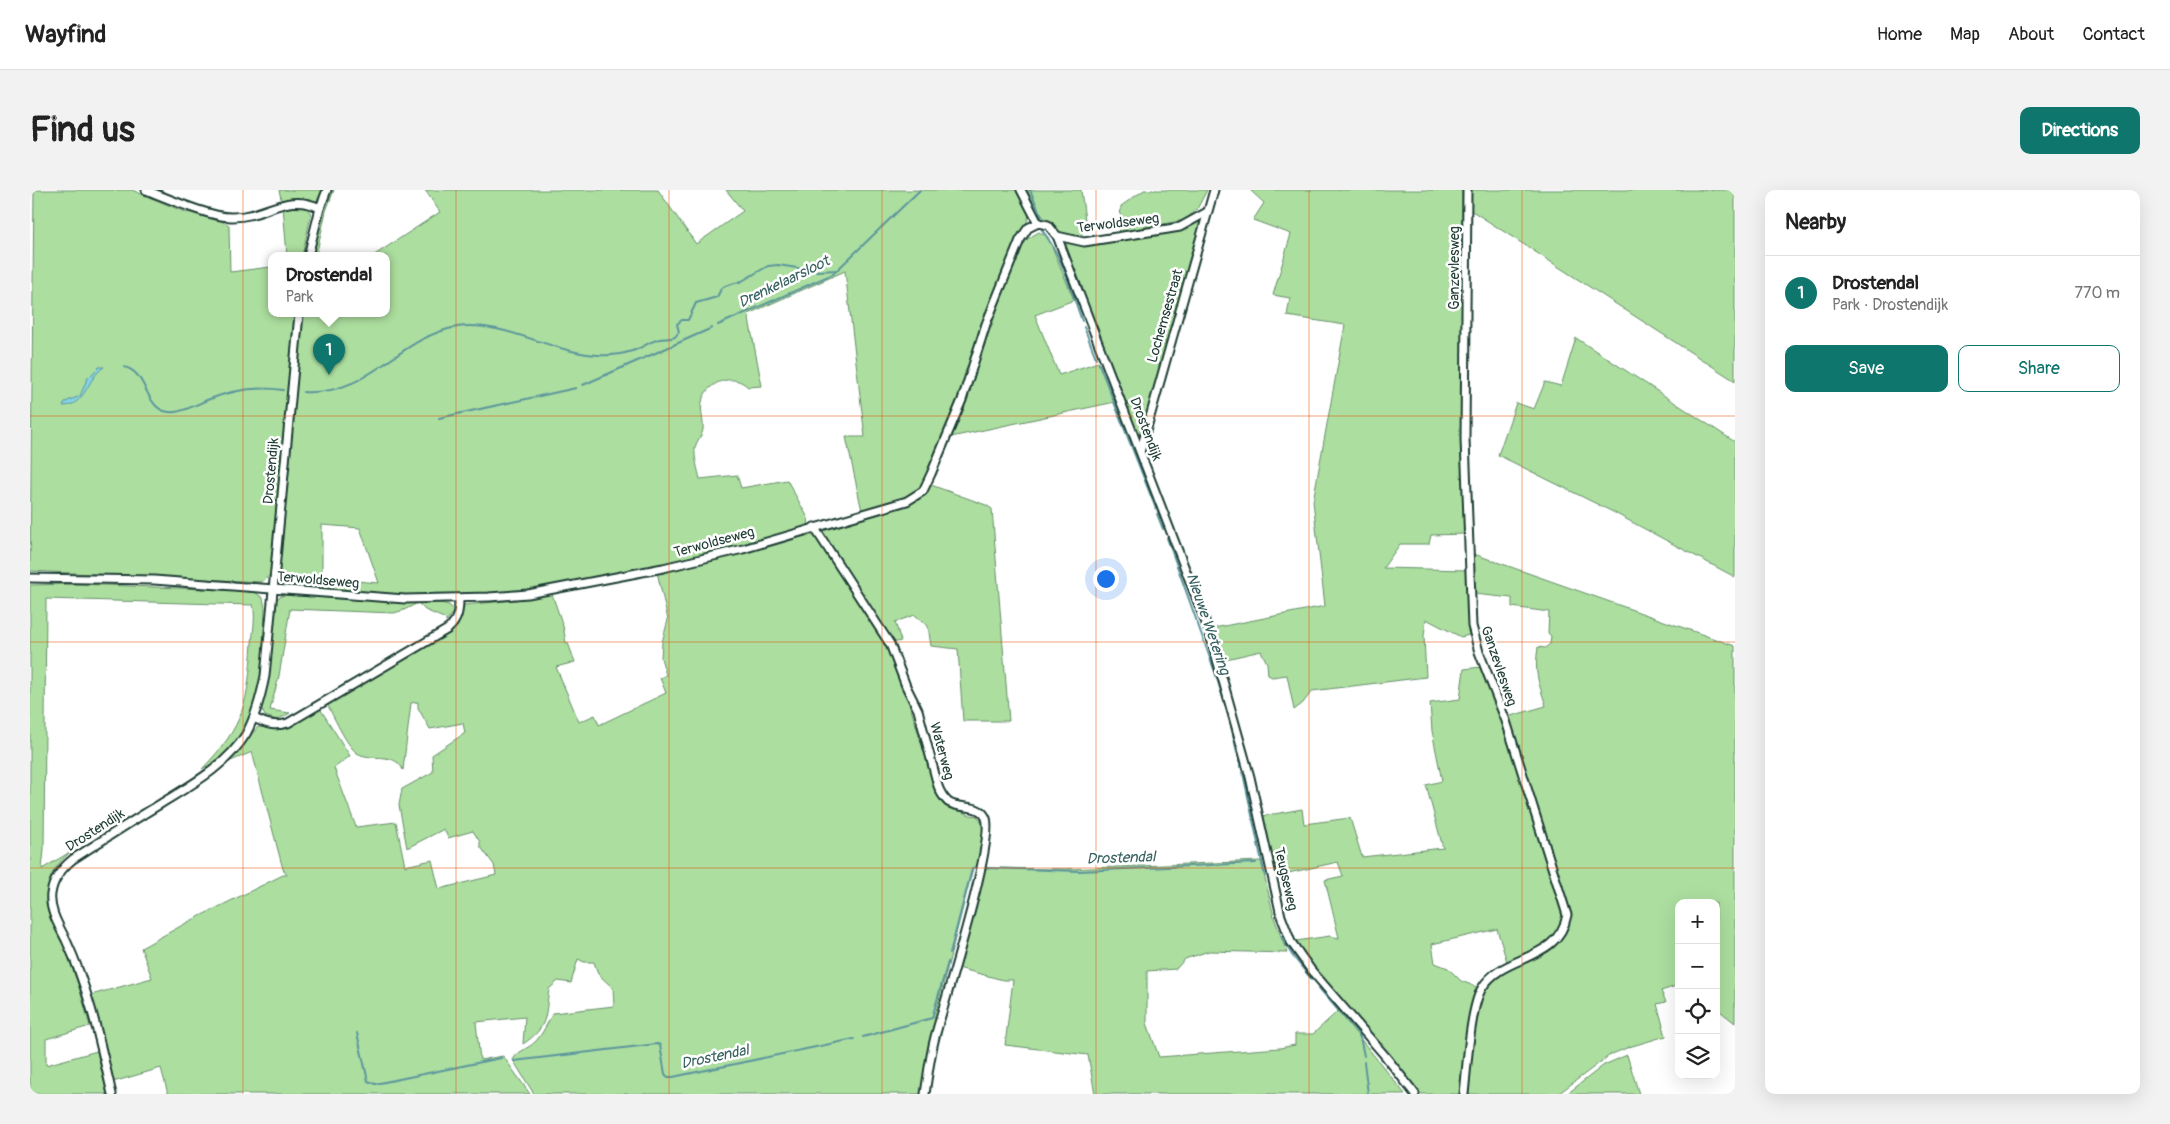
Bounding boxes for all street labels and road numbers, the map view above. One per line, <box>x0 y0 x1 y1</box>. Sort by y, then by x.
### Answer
street label: Terwoldseweg <box>1076 210 1160 236</box>
street label: Ganzevlesweg <box>1446 226 1463 310</box>
street label: Lochemsestraat <box>1144 267 1187 365</box>
street label: Drostendijk <box>1126 395 1166 463</box>
street label: Drostendijk <box>260 437 282 505</box>
street label: Terwoldseweg <box>672 523 756 561</box>
street label: Terwoldseweg <box>276 568 360 592</box>
street label: Ganzevlesweg <box>1477 624 1521 708</box>
street label: Waterweg <box>926 720 958 782</box>
street label: Drostendijk <box>63 805 128 855</box>
street label: Teugseweg <box>1270 846 1302 912</box>

